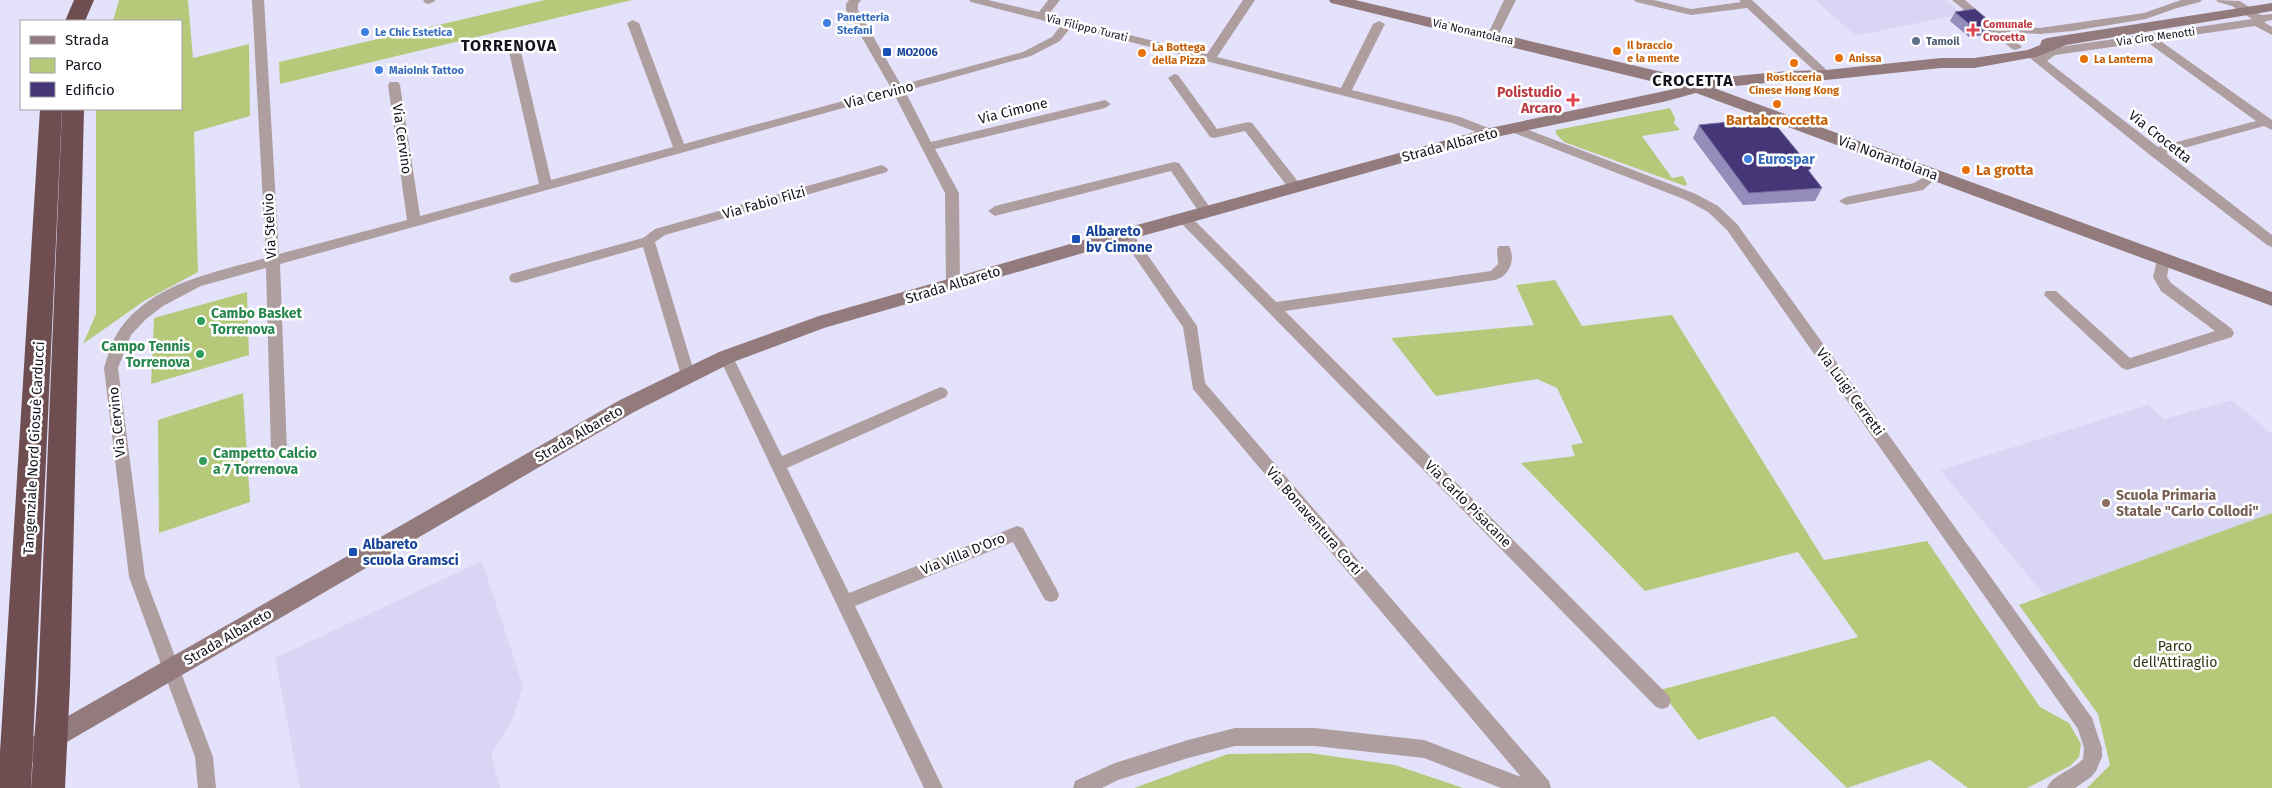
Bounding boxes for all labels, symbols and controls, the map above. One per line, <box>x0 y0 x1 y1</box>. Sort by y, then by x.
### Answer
place label: Panetteria Stefani <box>837 11 889 37</box>
street label: Via Filippo Turati <box>1045 12 1129 44</box>
street label: Via Nonantolana <box>1431 16 1515 48</box>
marker: Panetteria Stefani <box>821 17 833 29</box>
place label: Comunale Crocetta <box>1983 18 2033 44</box>
legend <box>20 20 182 110</box>
marker: Comunale Crocetta <box>1967 24 1979 36</box>
street label: Via Ciro Menotti <box>2116 25 2196 49</box>
marker: Le Chic Estetica <box>359 26 371 38</box>
place label: Le Chic Estetica <box>375 26 452 39</box>
text: Strada <box>65 31 109 49</box>
marker: Tamoil <box>1910 35 1922 47</box>
place label: Tamoil <box>1926 35 1960 48</box>
district label: TORRENOVA <box>461 36 557 55</box>
place label: Il braccio e la mente <box>1627 39 1679 65</box>
place label: La Bottega della Pizza <box>1152 41 1206 67</box>
marker: Il braccio e la mente <box>1611 45 1623 57</box>
marker: MO2006 <box>881 46 893 58</box>
place label: MO2006 <box>897 46 938 59</box>
marker: La Bottega della Pizza <box>1136 47 1148 59</box>
marker: Anissa <box>1833 52 1845 64</box>
place label: Anissa <box>1848 52 1881 65</box>
marker: La Lanterna <box>2078 53 2090 65</box>
place label: La Lanterna <box>2094 53 2153 66</box>
text: Parco <box>65 56 102 74</box>
marker: Rosticceria Cinese Hong Kong <box>1788 57 1800 69</box>
marker: MaioInk Tattoo <box>373 64 385 76</box>
place label: MaioInk Tattoo <box>389 64 465 77</box>
district label: CROCETTA <box>1652 71 1734 90</box>
place label: Rosticceria Cinese Hong Kong <box>1749 71 1840 97</box>
street label: Via Cervino <box>843 78 915 112</box>
text: Edificio <box>65 81 115 99</box>
place label: Polistudio Arcaro <box>1497 84 1562 117</box>
marker: Polistudio Arcaro <box>1566 93 1580 107</box>
street label: Via Cimone <box>977 94 1049 128</box>
marker: Bartabcroccetta <box>1771 98 1783 110</box>
street label: Via Cervino <box>389 103 415 175</box>
street label: Via Crocetta <box>2125 107 2195 167</box>
place label: Bartabcroccetta <box>1726 112 1828 129</box>
street label: Strada Albareto <box>1400 124 1500 166</box>
street label: Via Nonantolana <box>1836 132 1940 184</box>
place label: Eurospar <box>1758 151 1815 168</box>
marker: Eurospar <box>1742 153 1754 165</box>
place label: La grotta <box>1976 162 2034 179</box>
marker: La grotta <box>1960 164 1972 176</box>
street label: Via Fabio Filzi <box>721 183 807 223</box>
street label: Via Stelvio <box>260 193 280 259</box>
place label: Albareto bv Cimone <box>1085 223 1153 256</box>
marker: Albareto bv Cimone <box>1070 233 1082 245</box>
street label: Strada Albareto <box>903 262 1003 308</box>
place label: Cambo Basket Torrenova <box>211 305 302 338</box>
marker: Cambo Basket Torrenova <box>195 315 207 327</box>
place label: Campo Tennis Torrenova <box>101 338 190 371</box>
street label: Tangenziale Nord Giosuè Carducci <box>20 341 48 555</box>
street label: Via Luigi Cerretti <box>1813 345 1887 439</box>
marker: Campo Tennis Torrenova <box>194 348 206 360</box>
street label: Via Cervino <box>105 386 129 458</box>
street label: Strada Albareto <box>532 402 626 466</box>
place label: Campetto Calcio a 7 Torrenova <box>213 445 317 478</box>
marker: Campetto Calcio a 7 Torrenova <box>197 455 209 467</box>
street label: Via Carlo Pisacane <box>1421 457 1515 551</box>
street label: Via Bonaventura Corti <box>1262 463 1366 579</box>
place label: Scuola Primaria Statale "Carlo Collodi" <box>2116 487 2259 520</box>
marker: Scuola Primaria Statale "Carlo Collodi" <box>2100 497 2112 509</box>
street label: Via Villa D'Oro <box>918 529 1008 579</box>
place label: Albareto scuola Gramsci <box>362 536 459 569</box>
marker: Albareto scuola Gramsci <box>347 546 359 558</box>
street label: Strada Albareto <box>181 605 275 669</box>
park label: Parco dell'Attiraglio <box>2133 638 2217 671</box>

